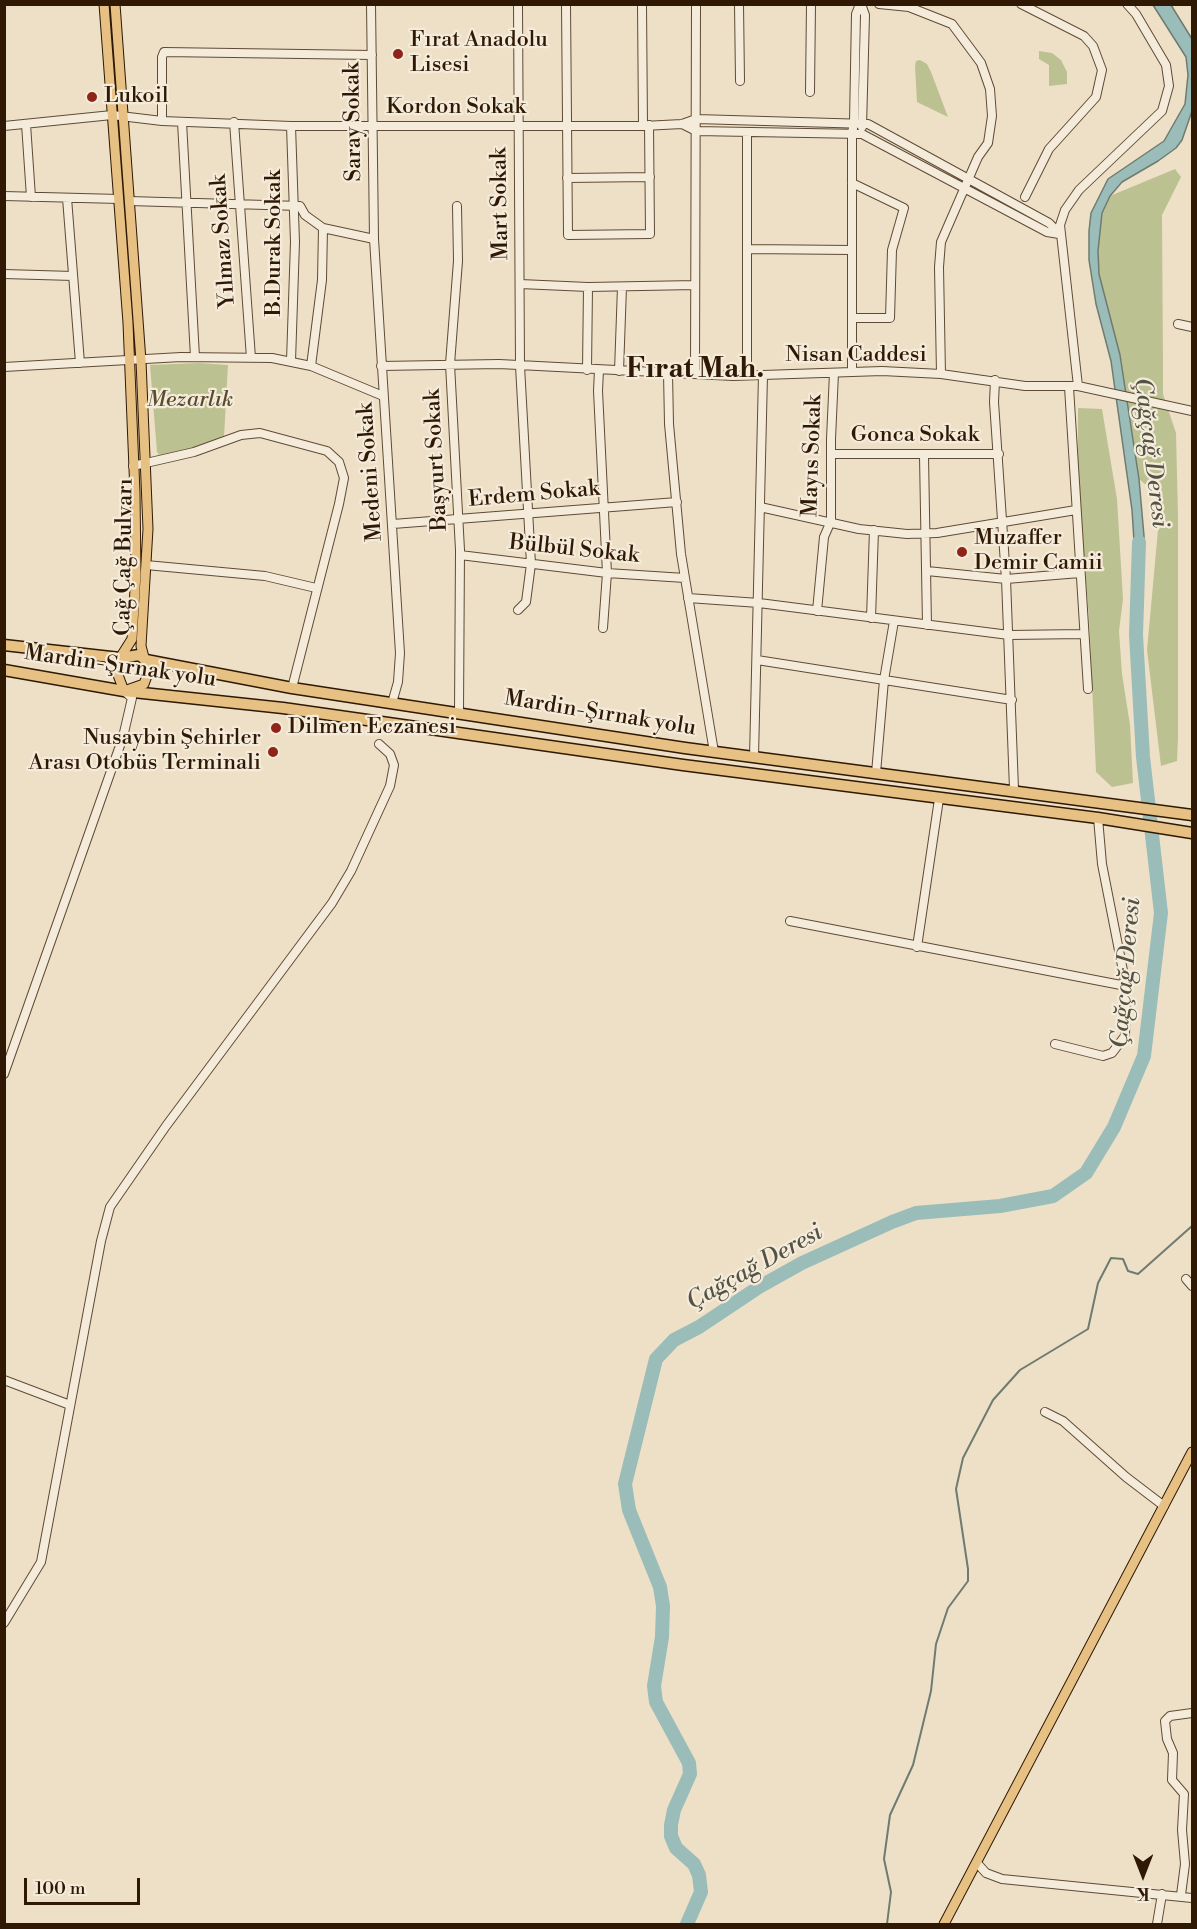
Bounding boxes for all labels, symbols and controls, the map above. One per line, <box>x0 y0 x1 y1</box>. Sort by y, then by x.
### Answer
place label: Fırat Anadolu Lisesi <box>410 28 548 80</box>
marker: Fırat Anadolu Lisesi <box>391 47 405 61</box>
street label: Saray Sokak <box>340 62 368 182</box>
place label: Lukoil <box>104 84 168 110</box>
marker: Lukoil <box>85 90 99 104</box>
street label: Kordon Sokak <box>386 95 526 121</box>
street label: Mart Sokak <box>487 147 515 261</box>
street label: B.Durak Sokak <box>262 170 288 316</box>
street label: Yılmaz Sokak <box>206 173 242 309</box>
street label: Nisan Caddesi <box>785 343 927 369</box>
district label: Fırat Mah. <box>626 353 764 387</box>
water label: Çağçağ Deresi <box>1127 376 1173 530</box>
park label: Mezarlık <box>147 388 233 414</box>
street label: Başyurt Sokak <box>420 388 454 532</box>
street label: Mayıs Sokak <box>798 394 828 518</box>
street label: Medeni Sokak <box>353 402 389 542</box>
street label: Gonca Sokak <box>851 423 979 449</box>
street label: Erdem Sokak <box>467 476 601 514</box>
street label: Çağ Çağ Bulvarı <box>110 478 140 636</box>
place label: Muzaffer Demir Camii <box>974 526 1103 578</box>
street label: Bülbül Sokak <box>508 530 640 570</box>
marker: Muzaffer Demir Camii <box>955 545 969 559</box>
street label: Mardin-Şırnak yolu <box>22 640 218 694</box>
street label: Mardin-Şırnak yolu <box>502 686 698 742</box>
place label: Dilmen Eczanesi <box>288 715 456 741</box>
marker: Dilmen Eczanesi <box>269 721 283 735</box>
place label: Nusaybin Şehirler Arası Otobüs Terminali <box>29 726 261 778</box>
marker: Nusaybin Şehirler Arası Otobüs Terminali <box>266 745 280 759</box>
water label: Çağçağ Deresi <box>1106 896 1148 1050</box>
water label: Çağçağ Deresi <box>682 1219 828 1317</box>
north arrow <box>1113 1845 1173 1905</box>
scale bar <box>27 1866 142 1904</box>
text: 100 m <box>35 1877 86 1900</box>
text: K <box>1137 1883 1150 1903</box>

